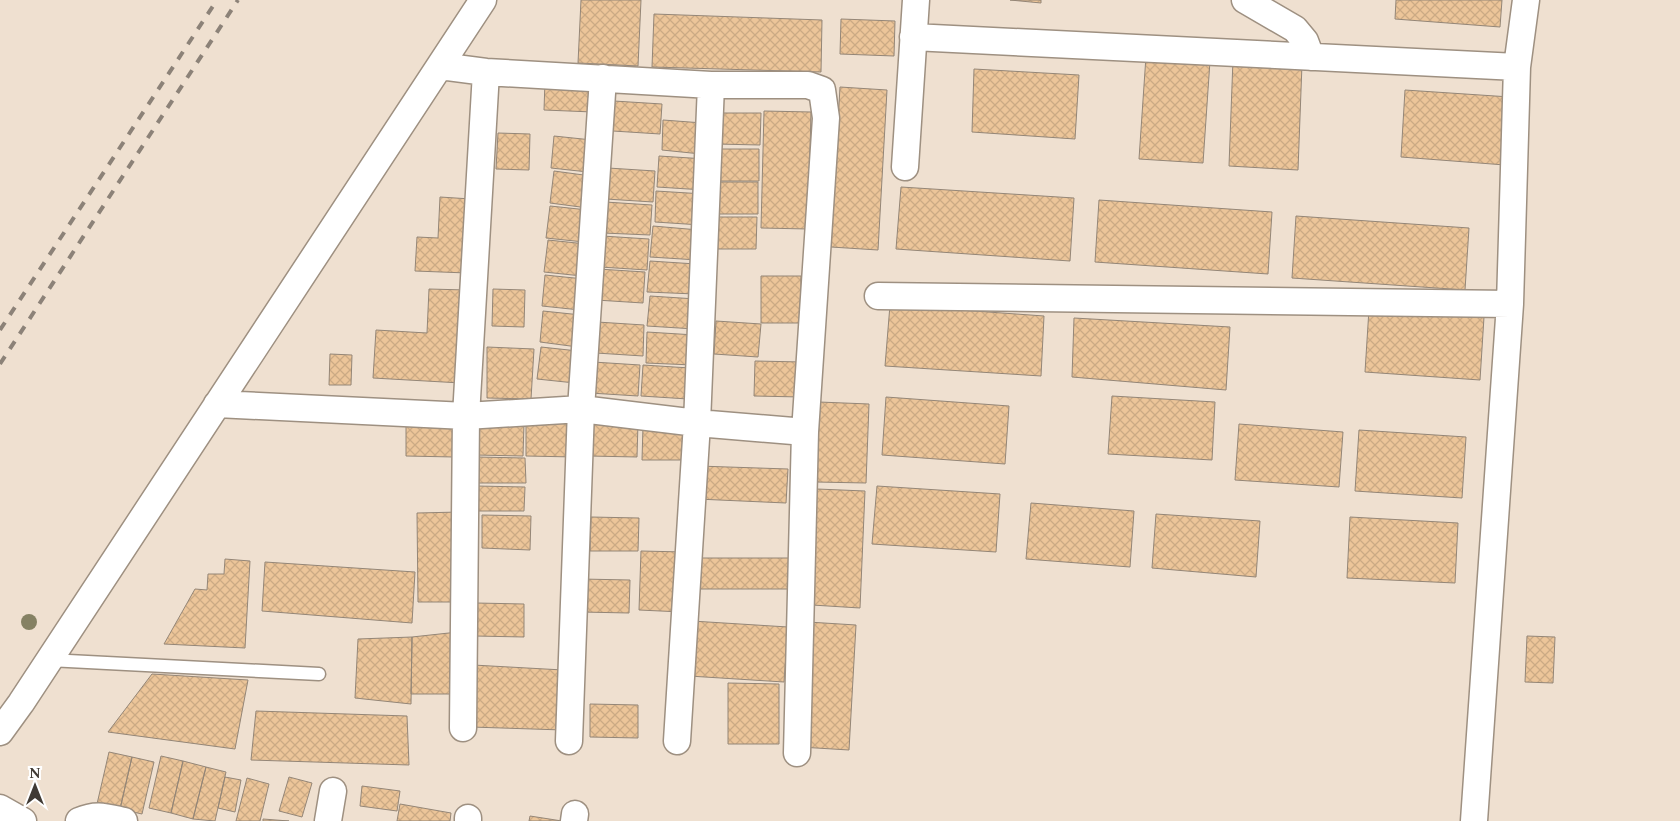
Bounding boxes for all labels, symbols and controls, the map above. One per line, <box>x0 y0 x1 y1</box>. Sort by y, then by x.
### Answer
north arrow <box>10 761 60 811</box>
text: N <box>29 763 41 784</box>

